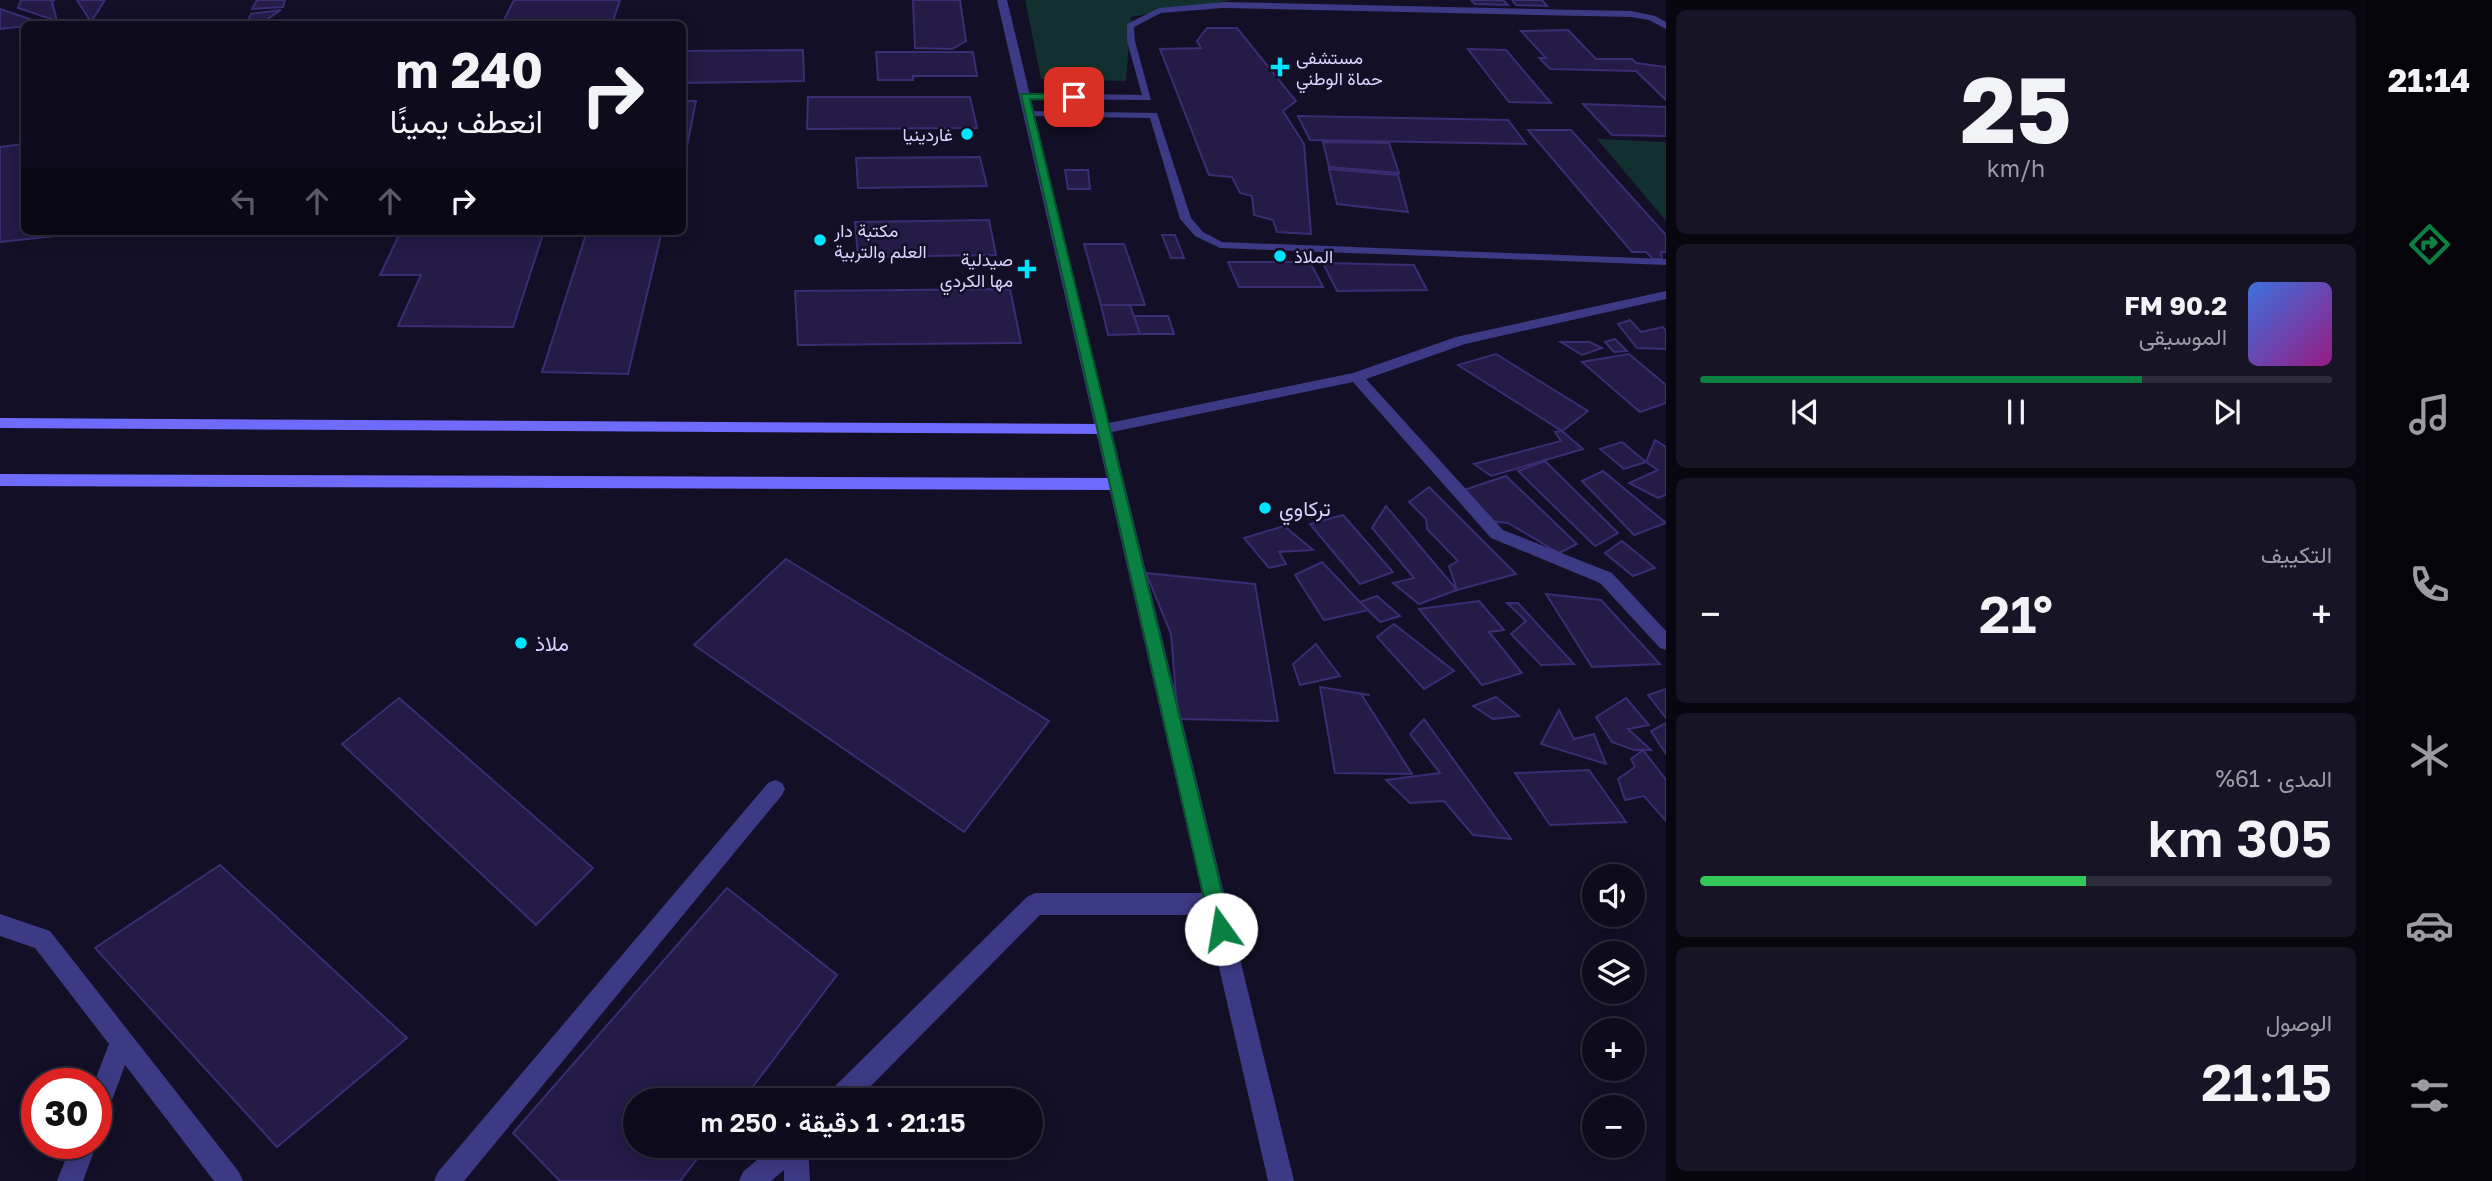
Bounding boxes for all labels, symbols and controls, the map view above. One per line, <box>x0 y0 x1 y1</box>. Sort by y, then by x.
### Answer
text: 240 m <box>395 40 543 99</box>
place label: مستشفى حماة الوطني <box>1296 46 1383 94</box>
icon: right <box>567 49 658 140</box>
text: 25 <box>1960 54 2072 163</box>
marker: مستشفى حماة الوطني <box>1270 57 1290 77</box>
text: 21:14 <box>2388 61 2470 99</box>
pin <box>1044 67 1104 127</box>
icon: arrive <box>1055 78 1093 116</box>
text: انعطف يمينًا <box>390 102 543 140</box>
place label: غاردينيا <box>903 123 953 146</box>
marker: غاردينيا <box>959 126 975 142</box>
text: km/h <box>1987 154 2045 182</box>
icon: left <box>225 182 263 220</box>
icon: ahead <box>298 182 336 220</box>
icon: ahead <box>371 182 409 220</box>
icon: right <box>444 182 482 220</box>
place label: مكتبة دار العلم والتربية <box>833 219 927 264</box>
icon: directions <box>2405 220 2454 269</box>
marker: مكتبة دار العلم والتربية <box>812 232 828 248</box>
place label: الملاذ <box>1294 245 1333 267</box>
place label: صيدلية مها الكردي <box>940 248 1013 296</box>
marker: الملاذ <box>1272 248 1288 264</box>
marker: صيدلية مها الكردي <box>1019 261 1035 277</box>
text: 90.2 FM <box>2124 290 2227 321</box>
text: الموسيقى <box>2139 322 2227 350</box>
icon: music <box>2405 390 2454 439</box>
icon: previous <box>1786 393 1824 431</box>
icon: pause <box>1997 393 2035 431</box>
icon: next <box>2208 393 2246 431</box>
place label: تركاوي <box>1279 495 1331 526</box>
marker: تركاوي <box>1257 500 1273 516</box>
text: التكييف <box>2261 540 2332 568</box>
icon: phone <box>2405 560 2454 609</box>
text: 21° <box>1979 582 2053 644</box>
text: − <box>1700 591 1721 636</box>
text: + <box>2311 591 2332 636</box>
place label: ملاذ <box>535 630 569 656</box>
marker: ملاذ <box>513 635 529 651</box>
icon: climate <box>2405 731 2454 780</box>
text: المدى · 61% <box>2216 764 2332 792</box>
text: 305 km <box>2148 806 2332 868</box>
map controls <box>1582 864 1645 1158</box>
button: sound <box>1582 864 1645 927</box>
position arrow <box>1184 892 1258 966</box>
icon: car <box>2405 901 2454 950</box>
button: layers <box>1582 941 1645 1004</box>
text: الوصول <box>2266 1008 2332 1036</box>
button: + <box>1582 1018 1645 1081</box>
text: 21:15 <box>2201 1050 2332 1112</box>
speed limit sign: 30 <box>21 1068 112 1159</box>
icon: filters <box>2405 1071 2454 1120</box>
button: − <box>1582 1095 1645 1158</box>
text: 21:15 · 1 دقيقة · 250 m <box>700 1107 966 1138</box>

